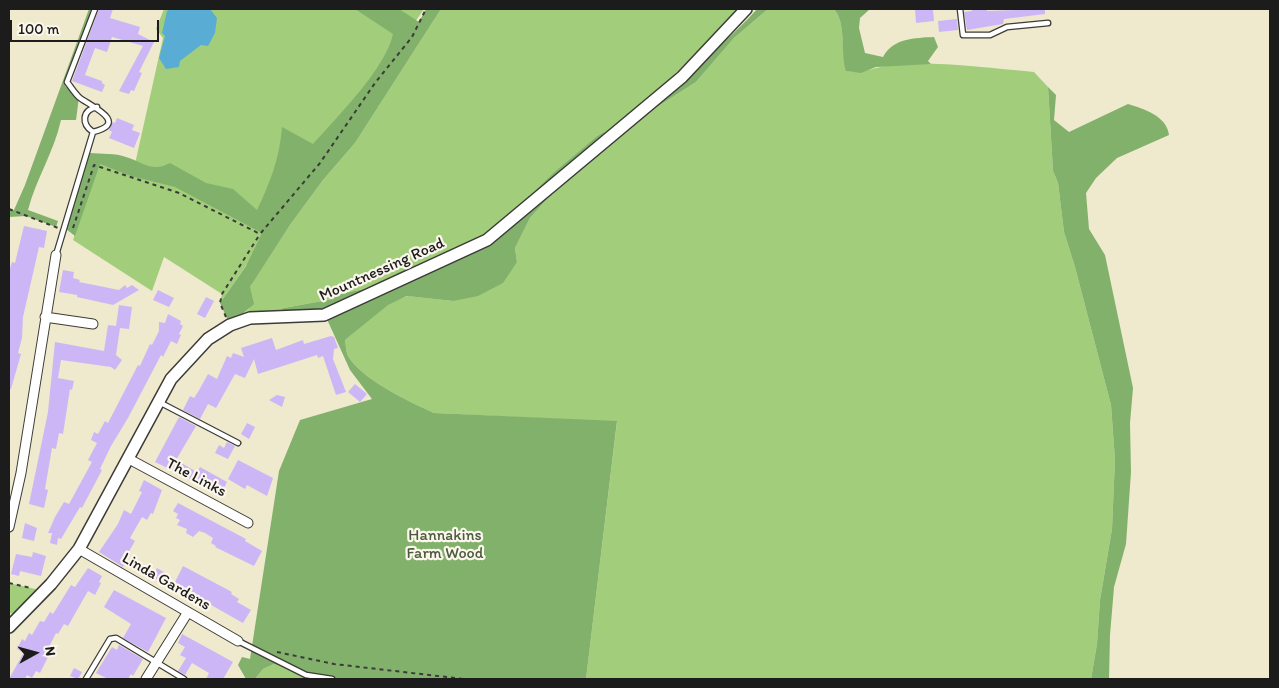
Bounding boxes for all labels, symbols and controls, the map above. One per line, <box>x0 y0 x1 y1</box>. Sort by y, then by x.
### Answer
scale bar <box>12 10 161 42</box>
text: 100 m <box>18 20 59 38</box>
street label: Mountnessing Road <box>316 234 448 306</box>
street label: The Links <box>163 454 229 502</box>
park label: Hannakins Farm Wood <box>406 526 484 564</box>
street label: Linda Gardens <box>118 549 214 615</box>
north arrow <box>10 628 60 678</box>
text: N <box>41 645 59 657</box>

